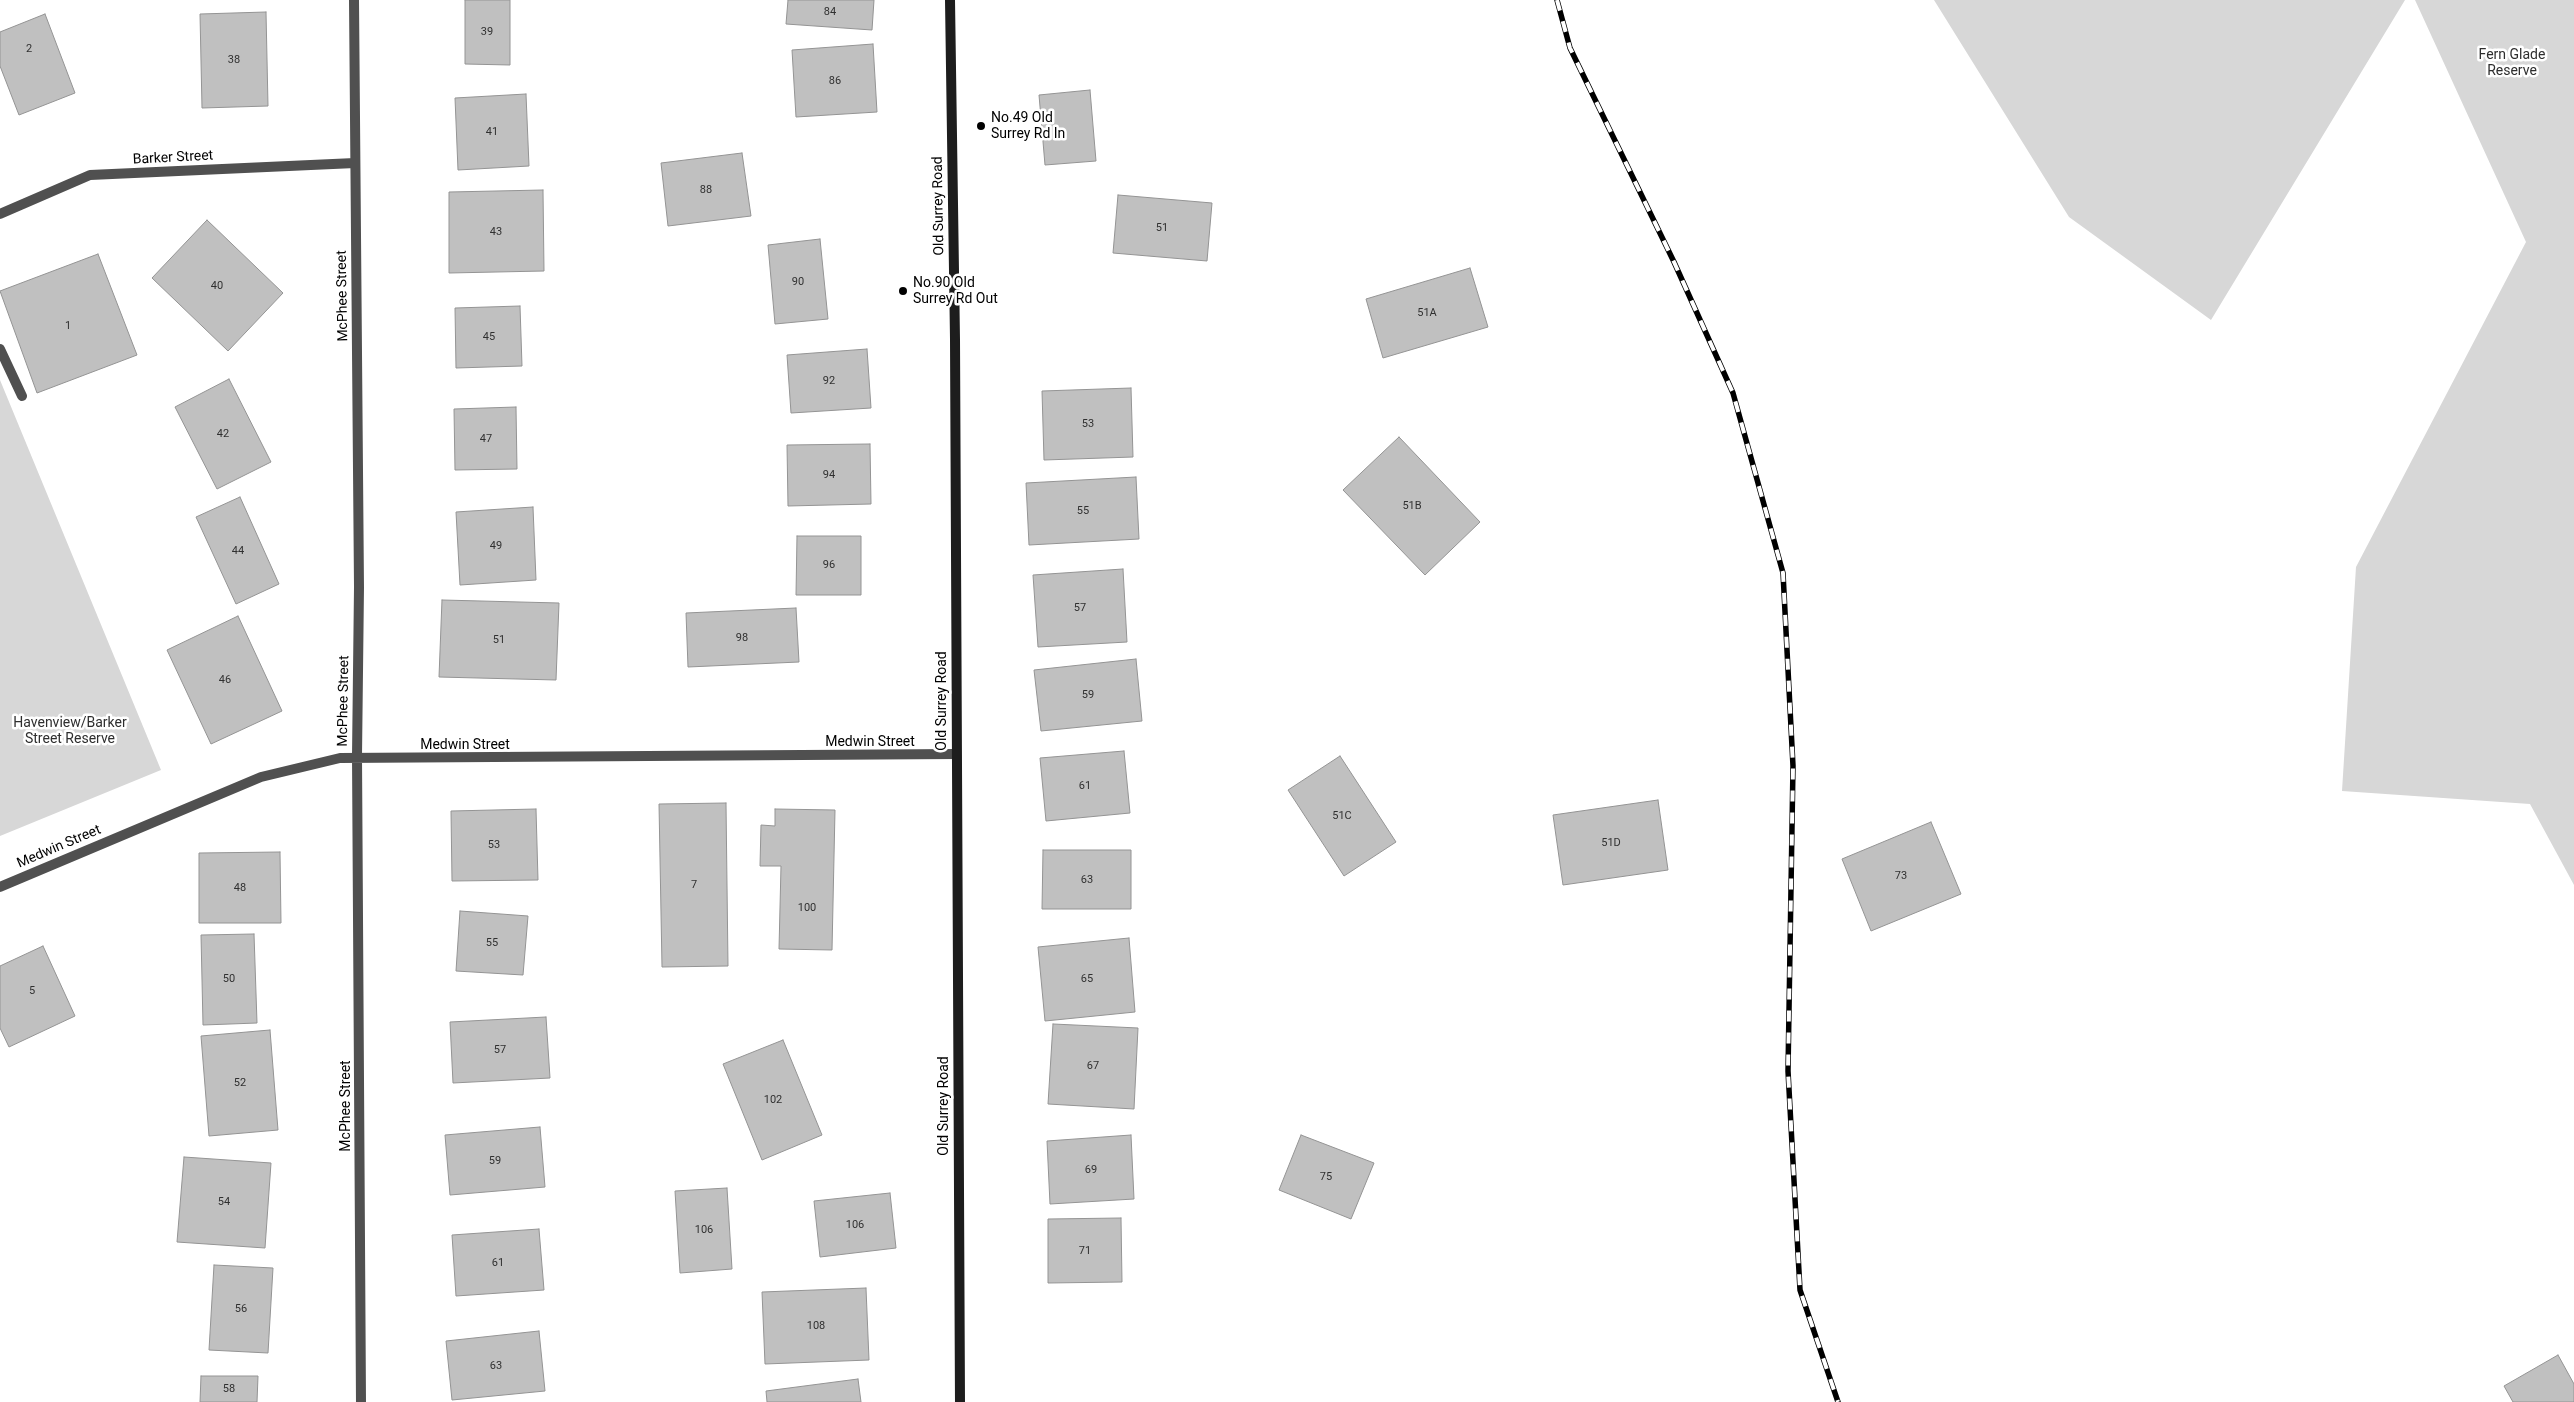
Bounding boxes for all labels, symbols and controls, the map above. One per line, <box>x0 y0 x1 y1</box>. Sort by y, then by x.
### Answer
house number: 84 <box>824 5 836 19</box>
house number: 39 <box>481 25 493 39</box>
house number: 2 <box>26 42 32 56</box>
park label: Fern Glade Reserve <box>2479 47 2545 80</box>
house number: 38 <box>228 53 240 67</box>
house number: 86 <box>829 74 841 88</box>
place label: No.49 Old Surrey Rd In <box>991 110 1065 142</box>
marker: No.49 Old Surrey Rd In <box>975 120 987 132</box>
house number: 41 <box>486 125 498 139</box>
street label: Barker Street <box>132 148 214 168</box>
street label: Old Surrey Road <box>930 156 948 256</box>
house number: 88 <box>700 183 712 197</box>
house number: 51 <box>1156 221 1168 235</box>
house number: 43 <box>490 225 502 239</box>
street label: McPhee Street <box>334 250 352 342</box>
house number: 90 <box>792 275 804 289</box>
place label: No.90 Old Surrey Rd Out <box>913 275 998 308</box>
house number: 40 <box>211 279 223 293</box>
marker: No.90 Old Surrey Rd Out <box>897 285 909 297</box>
house number: 51A <box>1417 306 1437 320</box>
house number: 1 <box>65 319 71 333</box>
house number: 45 <box>483 330 495 344</box>
house number: 92 <box>823 374 835 388</box>
house number: 53 <box>1082 417 1094 431</box>
house number: 42 <box>217 427 229 441</box>
house number: 47 <box>480 432 492 446</box>
house number: 94 <box>823 468 835 482</box>
house number: 51B <box>1402 499 1422 513</box>
house number: 55 <box>1077 504 1089 518</box>
house number: 49 <box>490 539 502 553</box>
house number: 44 <box>232 544 244 558</box>
house number: 96 <box>823 558 835 572</box>
house number: 57 <box>1074 601 1086 615</box>
house number: 98 <box>736 631 748 645</box>
house number: 51 <box>493 633 505 647</box>
street label: Old Surrey Road <box>934 651 950 751</box>
street label: McPhee Street <box>335 655 353 747</box>
house number: 46 <box>219 673 231 687</box>
house number: 59 <box>1082 688 1094 702</box>
park label: Havenview/Barker Street Reserve <box>13 715 127 748</box>
street label: Medwin Street <box>825 734 915 750</box>
street label: Medwin Street <box>420 737 510 753</box>
house number: 61 <box>1079 779 1091 793</box>
house number: 51C <box>1332 809 1352 823</box>
street label: Medwin Street <box>14 822 104 872</box>
house number: 51D <box>1601 836 1621 850</box>
house number: 53 <box>488 838 500 852</box>
house number: 73 <box>1895 869 1907 883</box>
house number: 63 <box>1081 873 1093 887</box>
house number: 7 <box>691 878 697 892</box>
house number: 48 <box>234 881 246 895</box>
house number: 100 <box>798 901 816 915</box>
house number: 55 <box>486 936 498 950</box>
house number: 50 <box>223 972 235 986</box>
house number: 65 <box>1081 972 1093 986</box>
house number: 5 <box>29 984 35 998</box>
house number: 57 <box>494 1043 506 1057</box>
street label: Old Surrey Road <box>936 1056 952 1156</box>
house number: 67 <box>1087 1059 1099 1073</box>
street label: McPhee Street <box>338 1060 354 1152</box>
house number: 52 <box>234 1076 246 1090</box>
house number: 102 <box>764 1093 782 1107</box>
house number: 59 <box>489 1154 501 1168</box>
house number: 69 <box>1085 1163 1097 1177</box>
house number: 75 <box>1320 1170 1332 1184</box>
house number: 54 <box>218 1195 230 1209</box>
house number: 106 <box>846 1218 864 1232</box>
house number: 106 <box>695 1223 713 1237</box>
house number: 71 <box>1079 1244 1091 1258</box>
house number: 61 <box>492 1256 504 1270</box>
house number: 56 <box>235 1302 247 1316</box>
house number: 108 <box>807 1319 825 1333</box>
house number: 63 <box>490 1359 502 1373</box>
house number: 58 <box>223 1382 235 1396</box>

